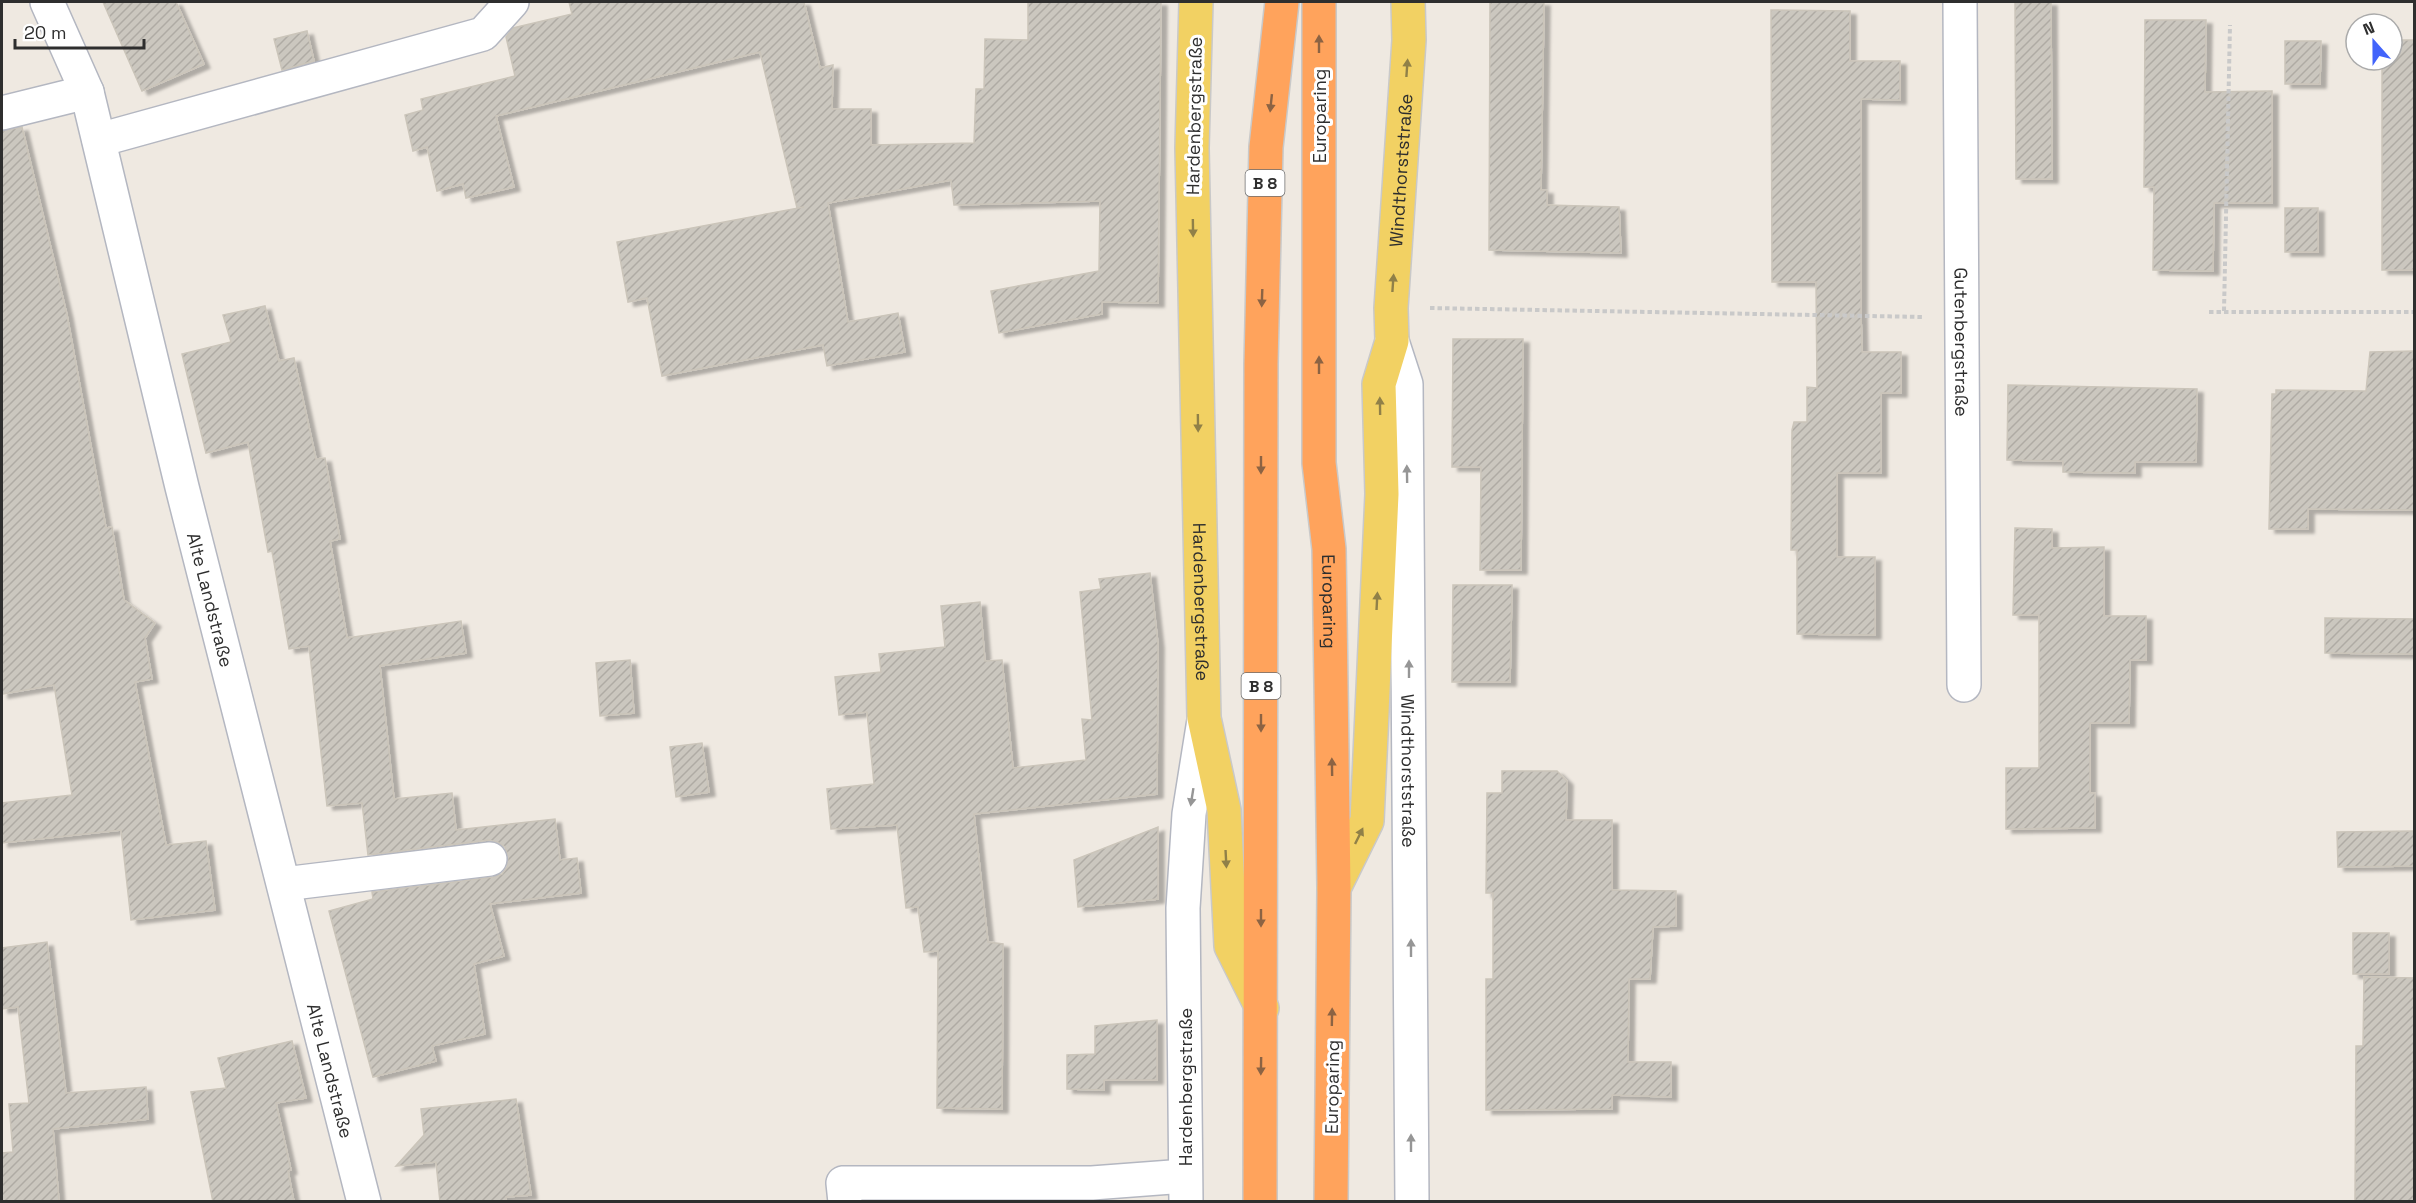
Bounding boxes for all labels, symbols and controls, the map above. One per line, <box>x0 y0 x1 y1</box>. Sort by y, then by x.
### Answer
scale bar <box>15 12 144 50</box>
north arrow <box>2344 12 2404 72</box>
text: N <box>2360 17 2378 40</box>
text: 20 m <box>24 21 67 44</box>
one-way arrow <box>1314 34 1324 53</box>
street label: Hardenbergstraße <box>1181 37 1207 195</box>
one-way arrow <box>1402 58 1412 77</box>
street label: Europaring <box>1308 69 1331 163</box>
one-way arrow <box>1266 93 1276 112</box>
street label: Windthorststraße <box>1384 93 1417 248</box>
road number: B 8 <box>1246 170 1284 196</box>
one-way arrow <box>1189 218 1198 237</box>
street label: Gutenbergstraße <box>1950 267 1974 417</box>
one-way arrow <box>1388 274 1398 293</box>
one-way arrow <box>1258 288 1267 307</box>
one-way arrow <box>1314 355 1324 374</box>
one-way arrow <box>1375 396 1384 415</box>
one-way arrow <box>1193 413 1203 432</box>
one-way arrow <box>1256 455 1266 474</box>
one-way arrow <box>1403 465 1412 484</box>
street label: Hardenbergstraße <box>1188 522 1215 681</box>
street label: Alte Landstraße <box>182 530 239 669</box>
street label: Europaring <box>1318 554 1342 649</box>
one-way arrow <box>1372 591 1381 610</box>
one-way arrow <box>1405 660 1414 679</box>
road number: B 8 <box>1242 673 1280 699</box>
street label: Windthorststraße <box>1397 694 1421 848</box>
one-way arrow <box>1256 713 1266 732</box>
one-way arrow <box>1327 757 1337 776</box>
one-way arrow <box>1187 787 1196 806</box>
one-way arrow <box>1355 827 1364 844</box>
one-way arrow <box>1222 849 1231 868</box>
one-way arrow <box>1257 908 1266 927</box>
one-way arrow <box>1406 939 1416 958</box>
street label: Alte Landstraße <box>302 1001 359 1140</box>
street label: Hardenbergstraße <box>1174 1008 1197 1166</box>
one-way arrow <box>1328 1008 1337 1027</box>
street label: Europaring <box>1320 1040 1344 1134</box>
one-way arrow <box>1256 1057 1266 1076</box>
one-way arrow <box>1407 1134 1416 1153</box>

